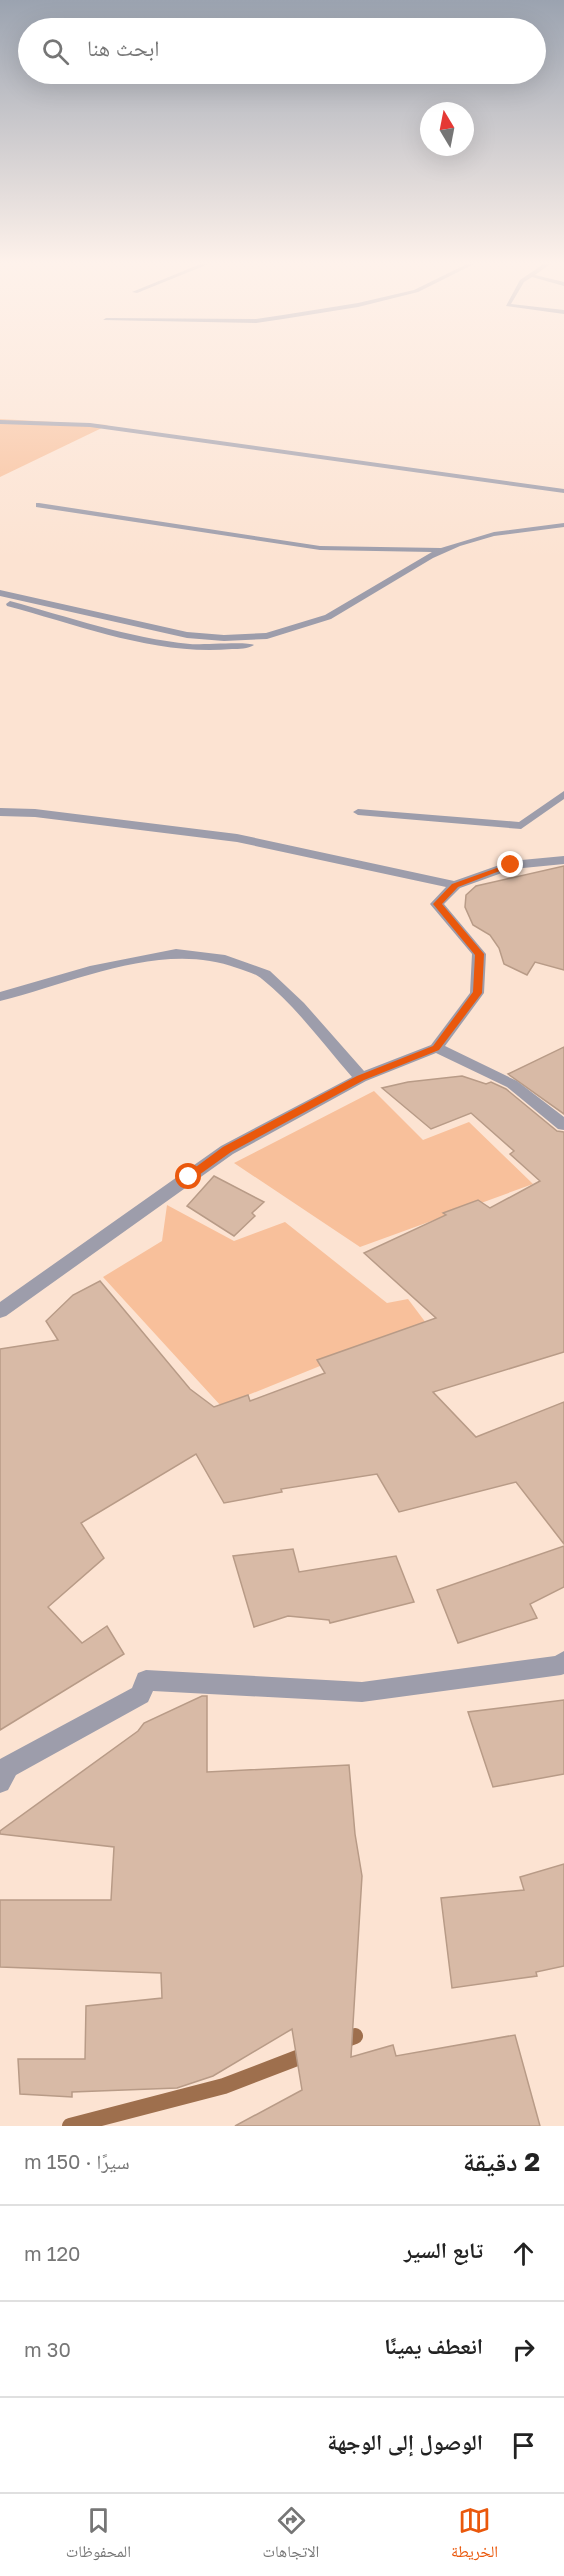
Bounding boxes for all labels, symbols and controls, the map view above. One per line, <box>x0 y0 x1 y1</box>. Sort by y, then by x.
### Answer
search box <box>18 18 546 84</box>
text: ابحث هنا <box>87 34 160 61</box>
icon: search <box>39 35 72 68</box>
north arrow <box>420 102 474 156</box>
route end <box>497 851 523 877</box>
route start <box>175 1163 201 1189</box>
text: 2 دقيقة <box>463 2146 540 2177</box>
text: سيرًا · 150 m <box>24 2149 130 2173</box>
text: تابع السير <box>404 2236 483 2263</box>
icon: ahead <box>507 2237 540 2270</box>
text: 120 m <box>24 2241 80 2265</box>
text: انعطف يمينًا <box>384 2332 483 2359</box>
icon: right <box>507 2333 540 2366</box>
text: 30 m <box>24 2337 71 2361</box>
text: الوصول إلى الوجهة <box>327 2428 483 2455</box>
icon: arrive <box>507 2429 540 2462</box>
tab: المحفوظات <box>66 2504 131 2567</box>
tab: الاتجاهات <box>263 2504 319 2567</box>
tab: الخريطة <box>451 2504 498 2567</box>

